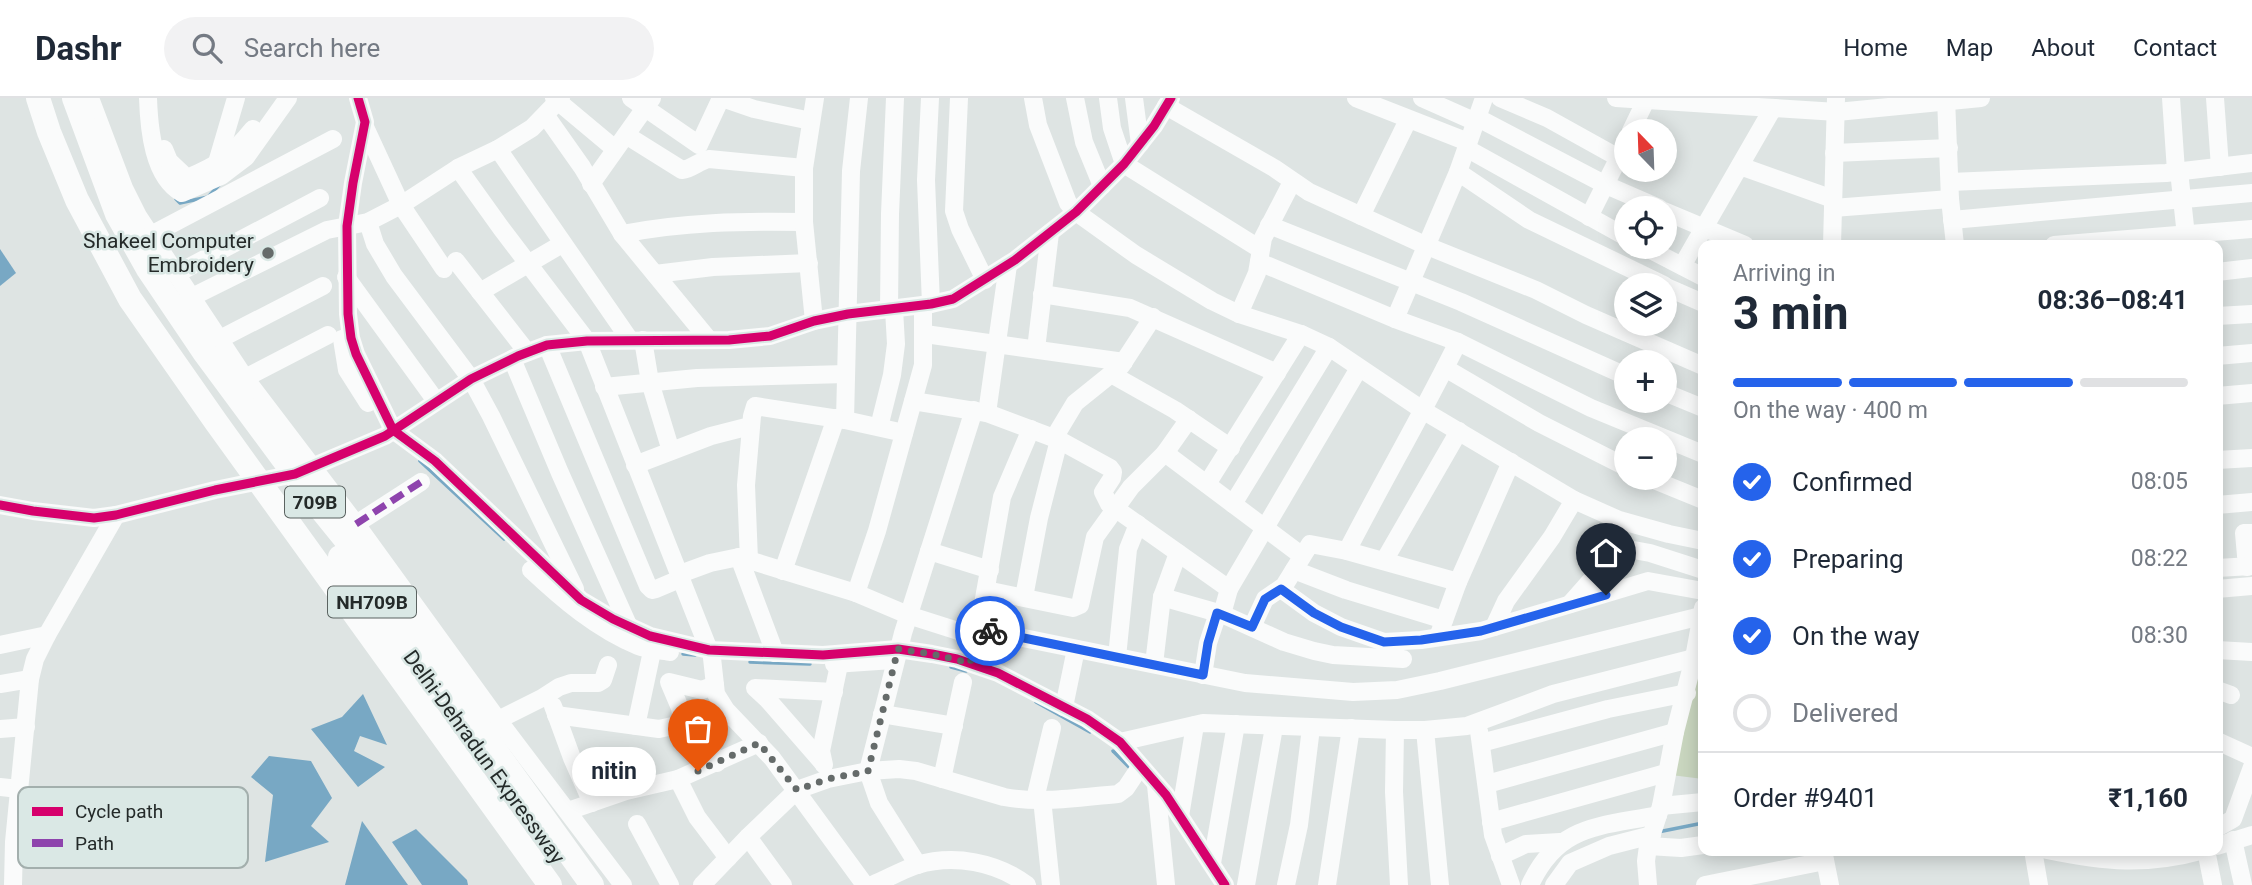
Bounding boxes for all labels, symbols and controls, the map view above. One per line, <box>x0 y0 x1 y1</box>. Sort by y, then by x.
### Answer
search box <box>164 17 654 80</box>
text: Dashr <box>35 29 122 68</box>
icon: search <box>188 29 226 67</box>
text: Search here <box>244 33 380 63</box>
text: Home <box>1843 34 1908 62</box>
text: Map <box>1946 34 1993 62</box>
text: About <box>2031 34 2095 62</box>
text: Contact <box>2133 34 2217 62</box>
north arrow <box>1614 119 1676 182</box>
map controls <box>1614 119 1677 490</box>
button: locate <box>1614 196 1677 259</box>
place label: Shakeel Computer Embroidery <box>83 229 254 277</box>
marker: Shakeel Computer Embroidery <box>260 245 276 261</box>
text: Arriving in <box>1733 260 1836 287</box>
button: layers <box>1614 273 1677 336</box>
text: 08:36–08:41 <box>2038 285 2188 315</box>
text: 3 min <box>1733 286 1849 340</box>
button: + <box>1614 350 1677 413</box>
text: On the way · 400 m <box>1733 397 1928 424</box>
button: − <box>1614 427 1677 490</box>
icon: check <box>1733 463 1771 501</box>
text: Confirmed <box>1792 467 1913 497</box>
text: 08:05 <box>2131 468 2188 495</box>
road number: 709B <box>285 486 345 518</box>
pin <box>1576 523 1636 595</box>
icon: home <box>1587 534 1625 572</box>
icon: check <box>1733 540 1771 578</box>
text: Preparing <box>1792 544 1904 574</box>
text: 08:22 <box>2131 545 2188 572</box>
road number: NH709B <box>328 587 416 618</box>
courier <box>955 596 1025 666</box>
icon: bike <box>971 612 1009 650</box>
icon: check <box>1733 617 1771 655</box>
text: On the way <box>1792 621 1920 651</box>
text: 08:30 <box>2131 622 2188 649</box>
street label: Delhi-Dehradun Expressway <box>398 645 570 869</box>
text: Delivered <box>1792 698 1899 728</box>
pin <box>668 699 728 771</box>
icon: bag <box>679 710 717 748</box>
callout: nitin <box>572 746 656 796</box>
text: nitin <box>591 758 637 785</box>
text: Order #9401 <box>1733 783 1878 813</box>
text: ₹1,160 <box>2108 783 2188 813</box>
legend <box>18 787 248 868</box>
text: Cycle path <box>75 800 163 823</box>
text: Path <box>75 832 114 855</box>

